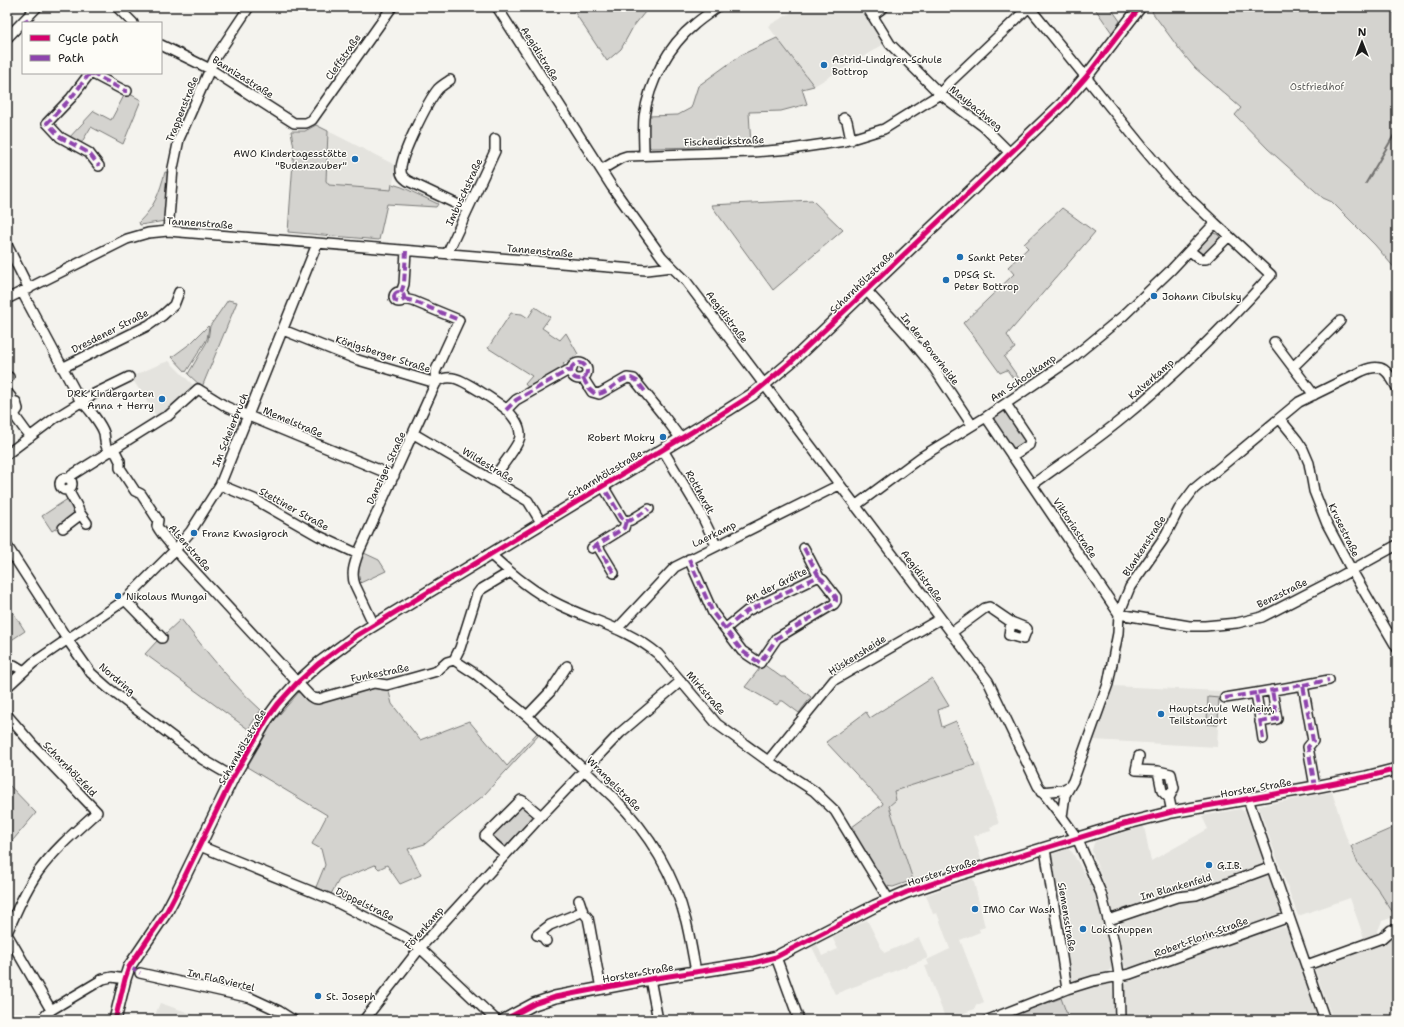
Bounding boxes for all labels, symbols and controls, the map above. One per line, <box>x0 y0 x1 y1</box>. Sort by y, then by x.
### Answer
legend <box>22 22 162 74</box>
north arrow <box>1342 22 1382 62</box>
street label: Aegidistraße <box>518 24 562 84</box>
text: N <box>1358 25 1367 40</box>
text: Cycle path <box>58 30 119 46</box>
street label: Cleffstraße <box>322 31 364 83</box>
text: Path <box>58 50 84 66</box>
street label: Bannizastraße <box>210 53 276 101</box>
place label: Astrid-Lindgren-Schule Bottrop <box>832 53 942 78</box>
marker: Astrid-Lindgren-Schule Bottrop <box>819 60 829 70</box>
street label: Trappenstraße <box>163 74 201 144</box>
park label: Ostfriedhof <box>1290 80 1344 93</box>
street label: Maybachweg <box>947 83 1005 133</box>
street label: Fischedickstraße <box>684 133 765 149</box>
place label: AWO Kindertagesstätte "Budenzauber" <box>233 147 347 172</box>
marker: AWO Kindertagesstätte "Budenzauber" <box>350 154 360 164</box>
street label: Imbuschstraße <box>443 156 485 228</box>
street label: Tannenstraße <box>166 214 234 232</box>
street label: Tannenstraße <box>506 242 574 260</box>
street label: Scharnhölzstraße <box>827 247 897 316</box>
place label: Sankt Peter <box>968 251 1025 264</box>
marker: Sankt Peter <box>955 252 965 262</box>
place label: DPSG St. Peter Bottrop <box>954 268 1019 293</box>
marker: DPSG St. Peter Bottrop <box>941 275 951 285</box>
street label: Aegidistraße <box>703 288 751 346</box>
place label: Johann Cibulsky <box>1162 290 1242 303</box>
marker: Johann Cibulsky <box>1149 291 1159 301</box>
street label: Dresdener Straße <box>69 306 151 356</box>
street label: In der Boverheide <box>898 310 962 388</box>
street label: Königsberger Straße <box>334 332 432 376</box>
street label: Am Schoolkamp <box>988 351 1059 405</box>
street label: Kalverkamp <box>1126 355 1177 402</box>
place label: DRK Kindergarten Anna + Herry <box>67 387 154 412</box>
street label: Im Scheierbruch <box>209 391 251 469</box>
marker: DRK Kindergarten Anna + Herry <box>157 394 167 404</box>
street label: Memelstraße <box>261 404 325 441</box>
street label: Danziger Straße <box>363 429 409 507</box>
place label: Robert Mokry <box>588 431 655 444</box>
marker: Robert Mokry <box>658 432 668 442</box>
street label: Wildestraße <box>460 444 517 486</box>
street label: Scharnhölzstraße <box>565 446 645 502</box>
street label: Rotthardt <box>683 468 717 516</box>
street label: Stettiner Straße <box>257 484 332 534</box>
street label: Viktoriastraße <box>1050 495 1100 561</box>
street label: Krusestraße <box>1325 501 1363 559</box>
street label: Blankenstraße <box>1119 513 1169 579</box>
street label: Laerkamp <box>690 518 738 550</box>
street label: Alsenstraße <box>166 522 214 574</box>
place label: Franz Kwasigroch <box>202 527 288 540</box>
marker: Franz Kwasigroch <box>189 528 199 538</box>
street label: Aegidistraße <box>898 547 946 605</box>
street label: An der Gräfte <box>743 564 810 606</box>
street label: Benzstraße <box>1255 575 1310 611</box>
place label: Nikolaus Mungai <box>126 590 207 603</box>
marker: Nikolaus Mungai <box>113 591 123 601</box>
street label: Hüskensheide <box>826 632 889 678</box>
street label: Nordring <box>96 660 138 698</box>
street label: Funkestraße <box>350 661 411 685</box>
street label: Mirkstraße <box>683 668 729 718</box>
place label: Hauptschule Welheim, Teilstandort <box>1169 702 1275 727</box>
street label: Scharnhölzstraße <box>215 706 269 787</box>
marker: Hauptschule Welheim, Teilstandort <box>1156 709 1166 719</box>
street label: Scharnhölzfeld <box>40 739 100 800</box>
street label: Wrangelstraße <box>584 754 644 814</box>
street label: Horster Straße <box>1219 775 1293 801</box>
street label: Horster Straße <box>906 855 979 889</box>
place label: G.I.B. <box>1217 859 1242 872</box>
marker: G.I.B. <box>1204 860 1214 870</box>
street label: Im Blankenfeld <box>1139 870 1214 903</box>
street label: Siemensstraße <box>1055 881 1079 953</box>
street label: Düppelstraße <box>333 884 397 924</box>
street label: Förenkamp <box>402 903 447 952</box>
place label: IMO Car Wash <box>983 903 1055 916</box>
marker: IMO Car Wash <box>970 904 980 914</box>
street label: Robert-Florin-Straße <box>1152 914 1250 960</box>
place label: Lokschuppen <box>1091 923 1152 936</box>
marker: Lokschuppen <box>1078 924 1088 934</box>
street label: Horster Straße <box>601 960 675 986</box>
street label: Im Flaßviertel <box>186 966 256 994</box>
place label: St. Joseph <box>326 990 376 1003</box>
marker: St. Joseph <box>313 991 323 1001</box>

